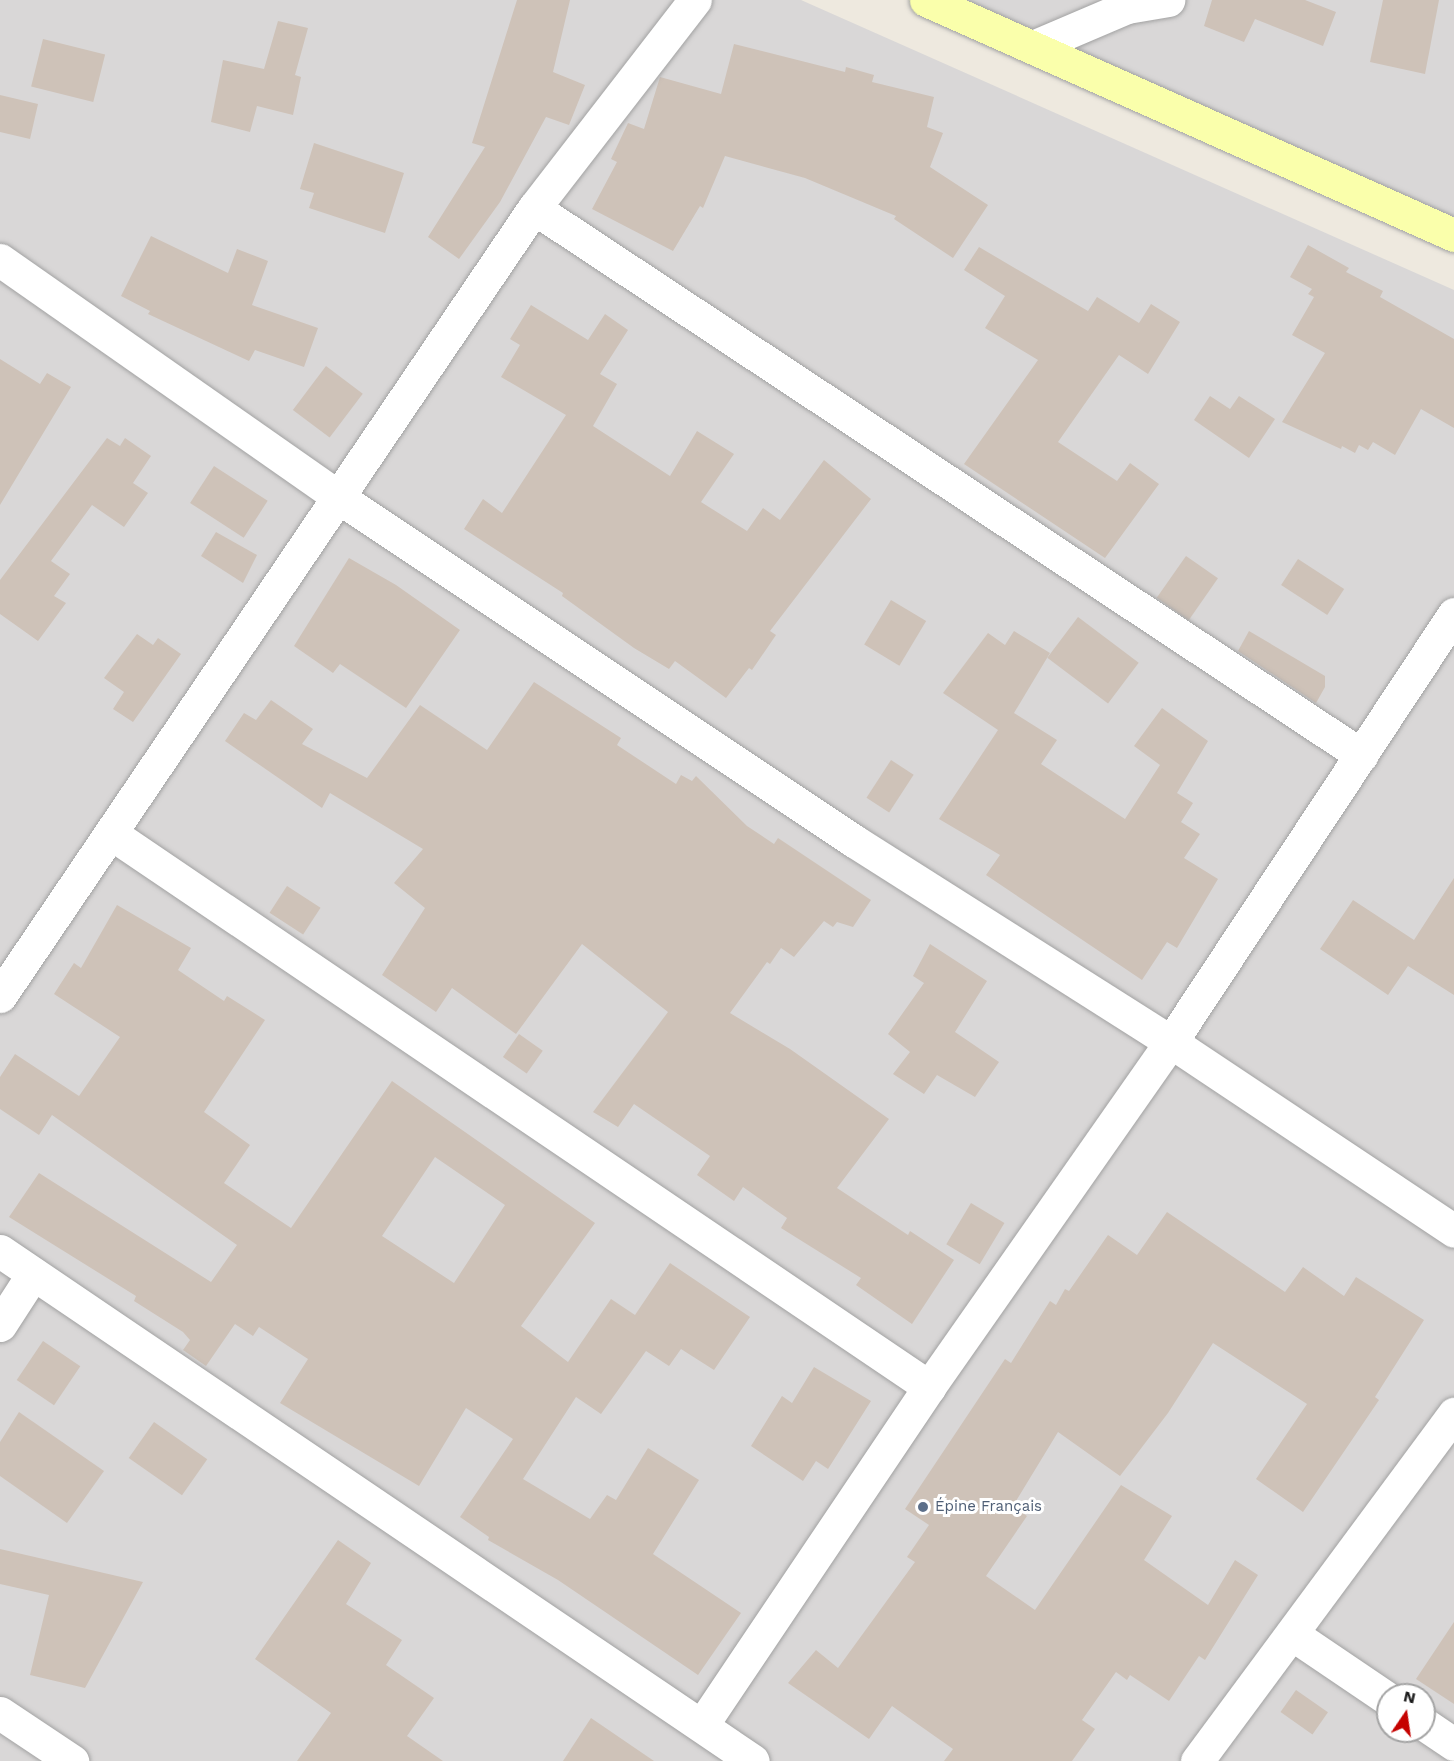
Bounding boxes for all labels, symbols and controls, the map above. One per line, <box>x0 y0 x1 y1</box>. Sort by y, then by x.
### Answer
place label: Épine Français <box>935 1498 1042 1516</box>
marker: Épine Français <box>916 1500 930 1514</box>
north arrow <box>1376 1683 1436 1743</box>
text: N <box>1402 1686 1418 1708</box>

